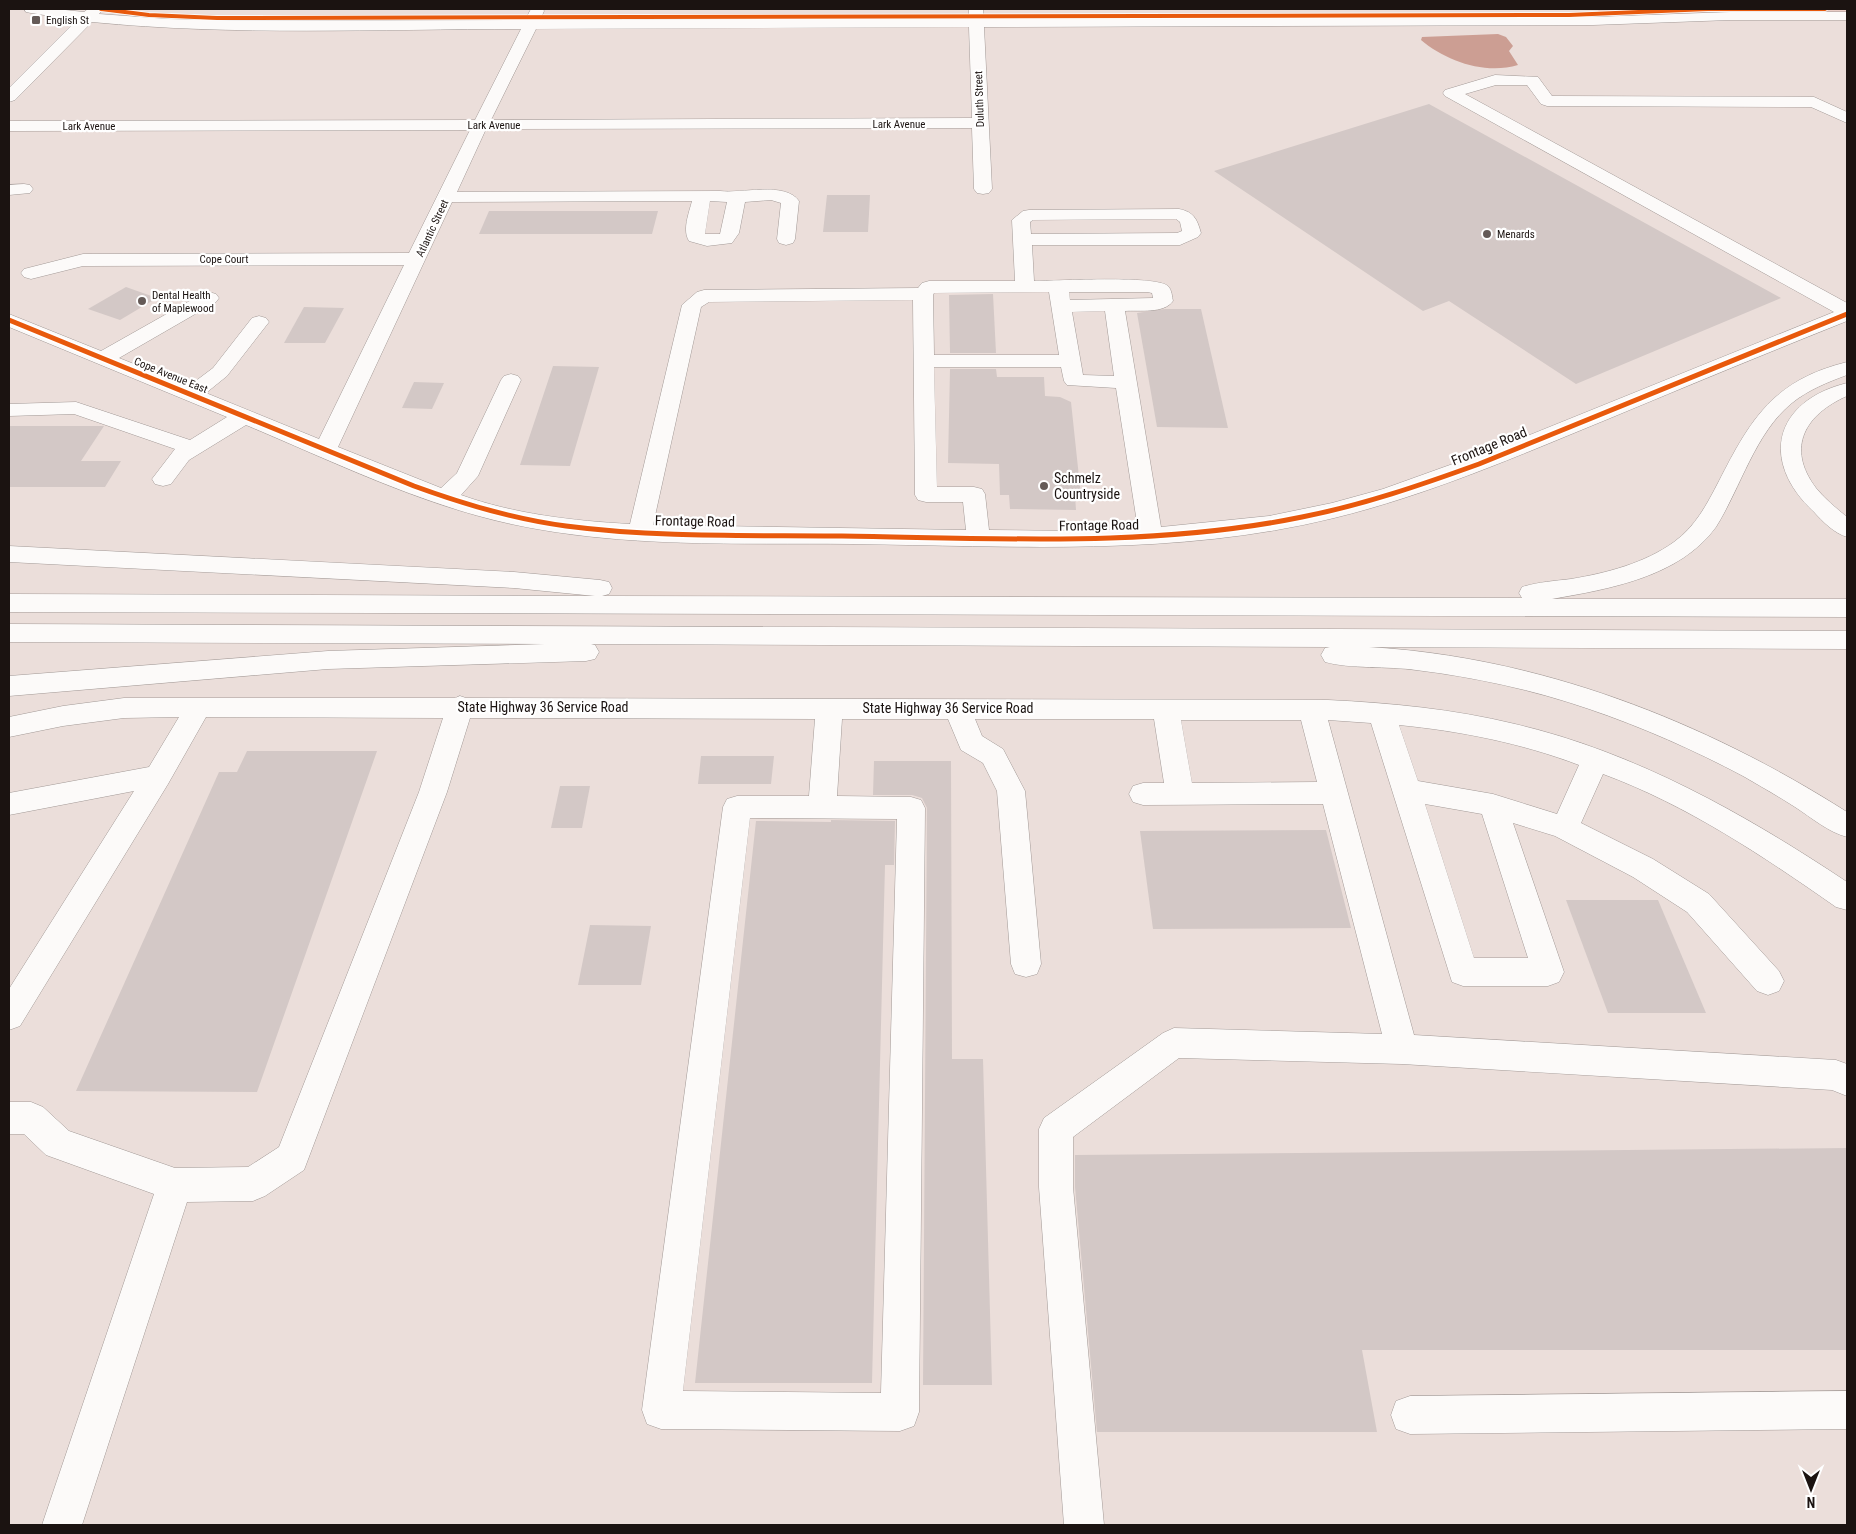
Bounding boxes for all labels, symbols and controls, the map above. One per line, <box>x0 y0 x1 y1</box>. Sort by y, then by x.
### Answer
marker: English St <box>30 14 42 26</box>
place label: English St <box>46 14 89 27</box>
street label: Duluth Street <box>972 71 987 127</box>
street label: Lark Avenue <box>872 118 926 131</box>
street label: Lark Avenue <box>467 119 521 132</box>
street label: Lark Avenue <box>62 120 116 133</box>
street label: Atlantic Street <box>414 197 451 259</box>
marker: Menards <box>1481 228 1493 240</box>
place label: Menards <box>1497 228 1535 241</box>
street label: Cope Court <box>200 253 248 266</box>
place label: Dental Health of Maplewood <box>152 289 214 315</box>
marker: Dental Health of Maplewood <box>136 295 148 307</box>
street label: Cope Avenue East <box>132 355 209 396</box>
street label: Frontage Road <box>1449 424 1529 468</box>
place label: Schmelz Countryside <box>1054 470 1120 502</box>
marker: Schmelz Countryside <box>1038 480 1050 492</box>
street label: Frontage Road <box>655 512 735 530</box>
street label: Frontage Road <box>1059 516 1139 534</box>
street label: State Highway 36 Service Road <box>457 699 629 715</box>
street label: State Highway 36 Service Road <box>862 700 1034 716</box>
north arrow <box>1786 1464 1836 1514</box>
text: N <box>1807 1494 1815 1510</box>

